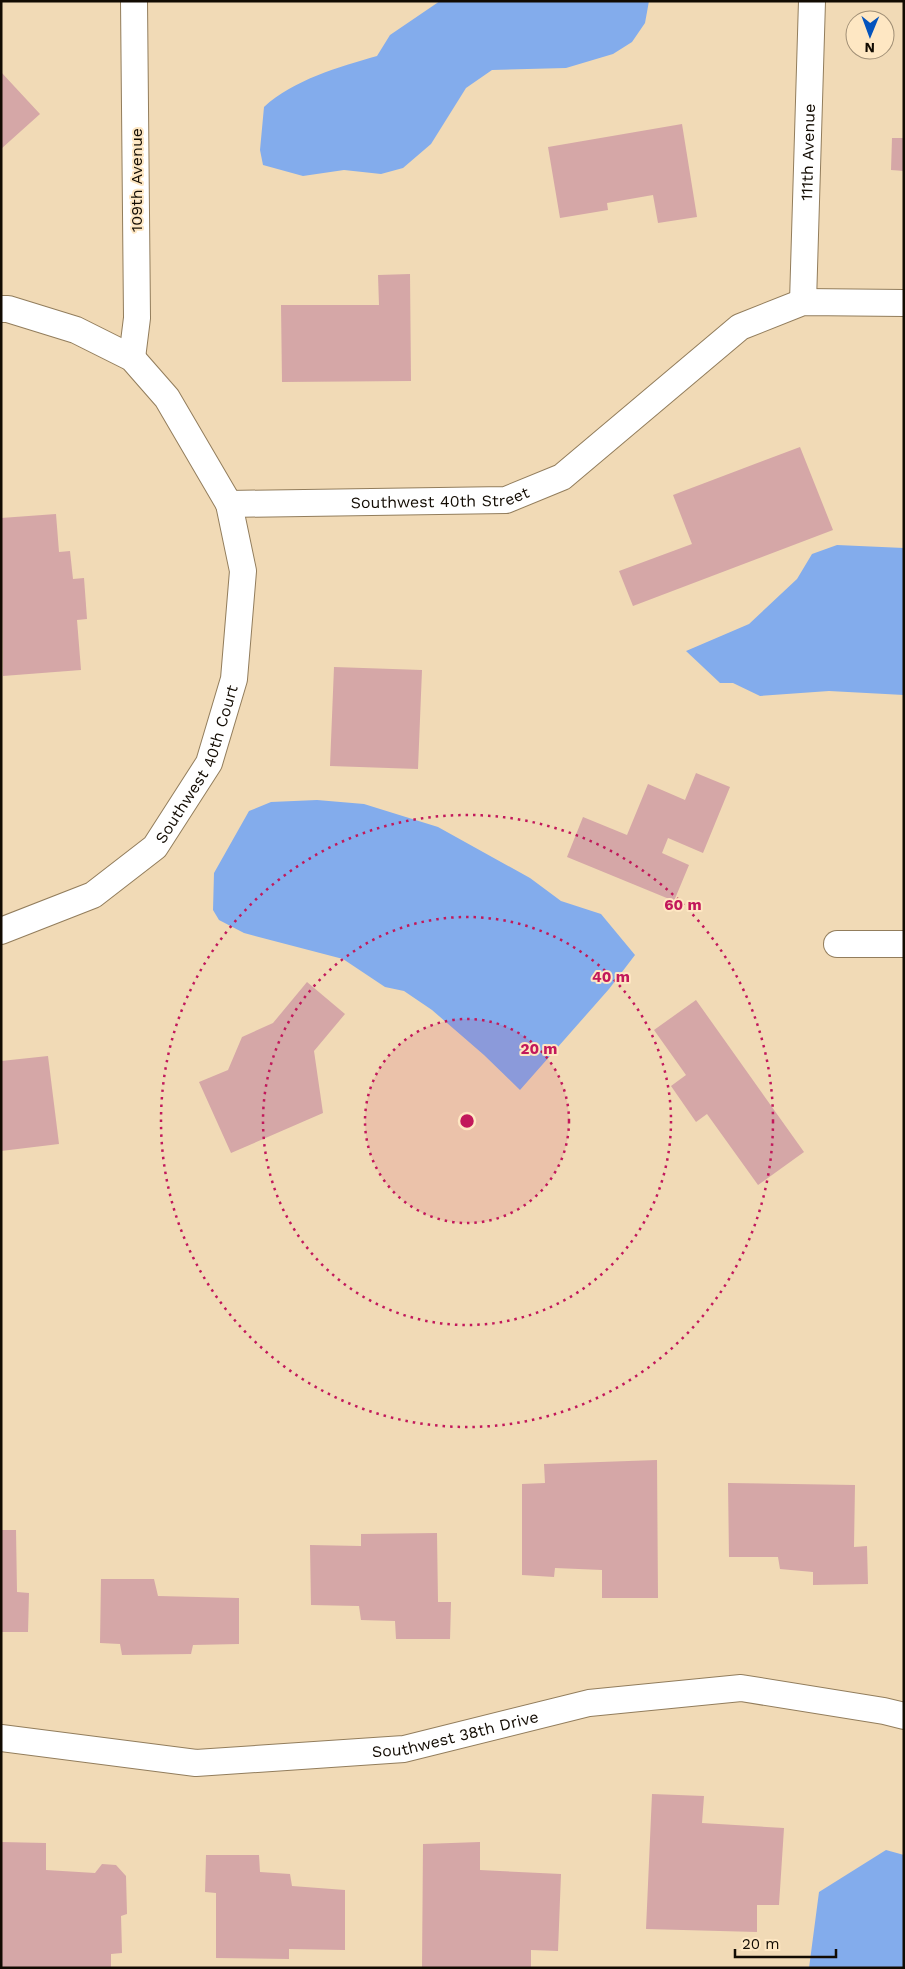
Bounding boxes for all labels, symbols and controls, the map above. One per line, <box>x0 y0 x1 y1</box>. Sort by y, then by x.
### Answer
north arrow <box>845 10 895 60</box>
text: N <box>864 40 875 56</box>
street label: 111th Avenue <box>797 103 819 201</box>
street label: 109th Avenue <box>127 128 146 232</box>
street label: Southwest 40th Street <box>350 482 532 512</box>
street label: Southwest 40th Court <box>151 682 242 847</box>
text: 60 m <box>664 896 702 914</box>
text: 40 m <box>592 968 630 986</box>
text: 20 m <box>520 1040 558 1058</box>
centre of rings <box>458 1112 476 1130</box>
street label: Southwest 38th Drive <box>371 1707 540 1761</box>
scale bar <box>735 1926 836 1958</box>
text: 20 m <box>742 1935 780 1953</box>

